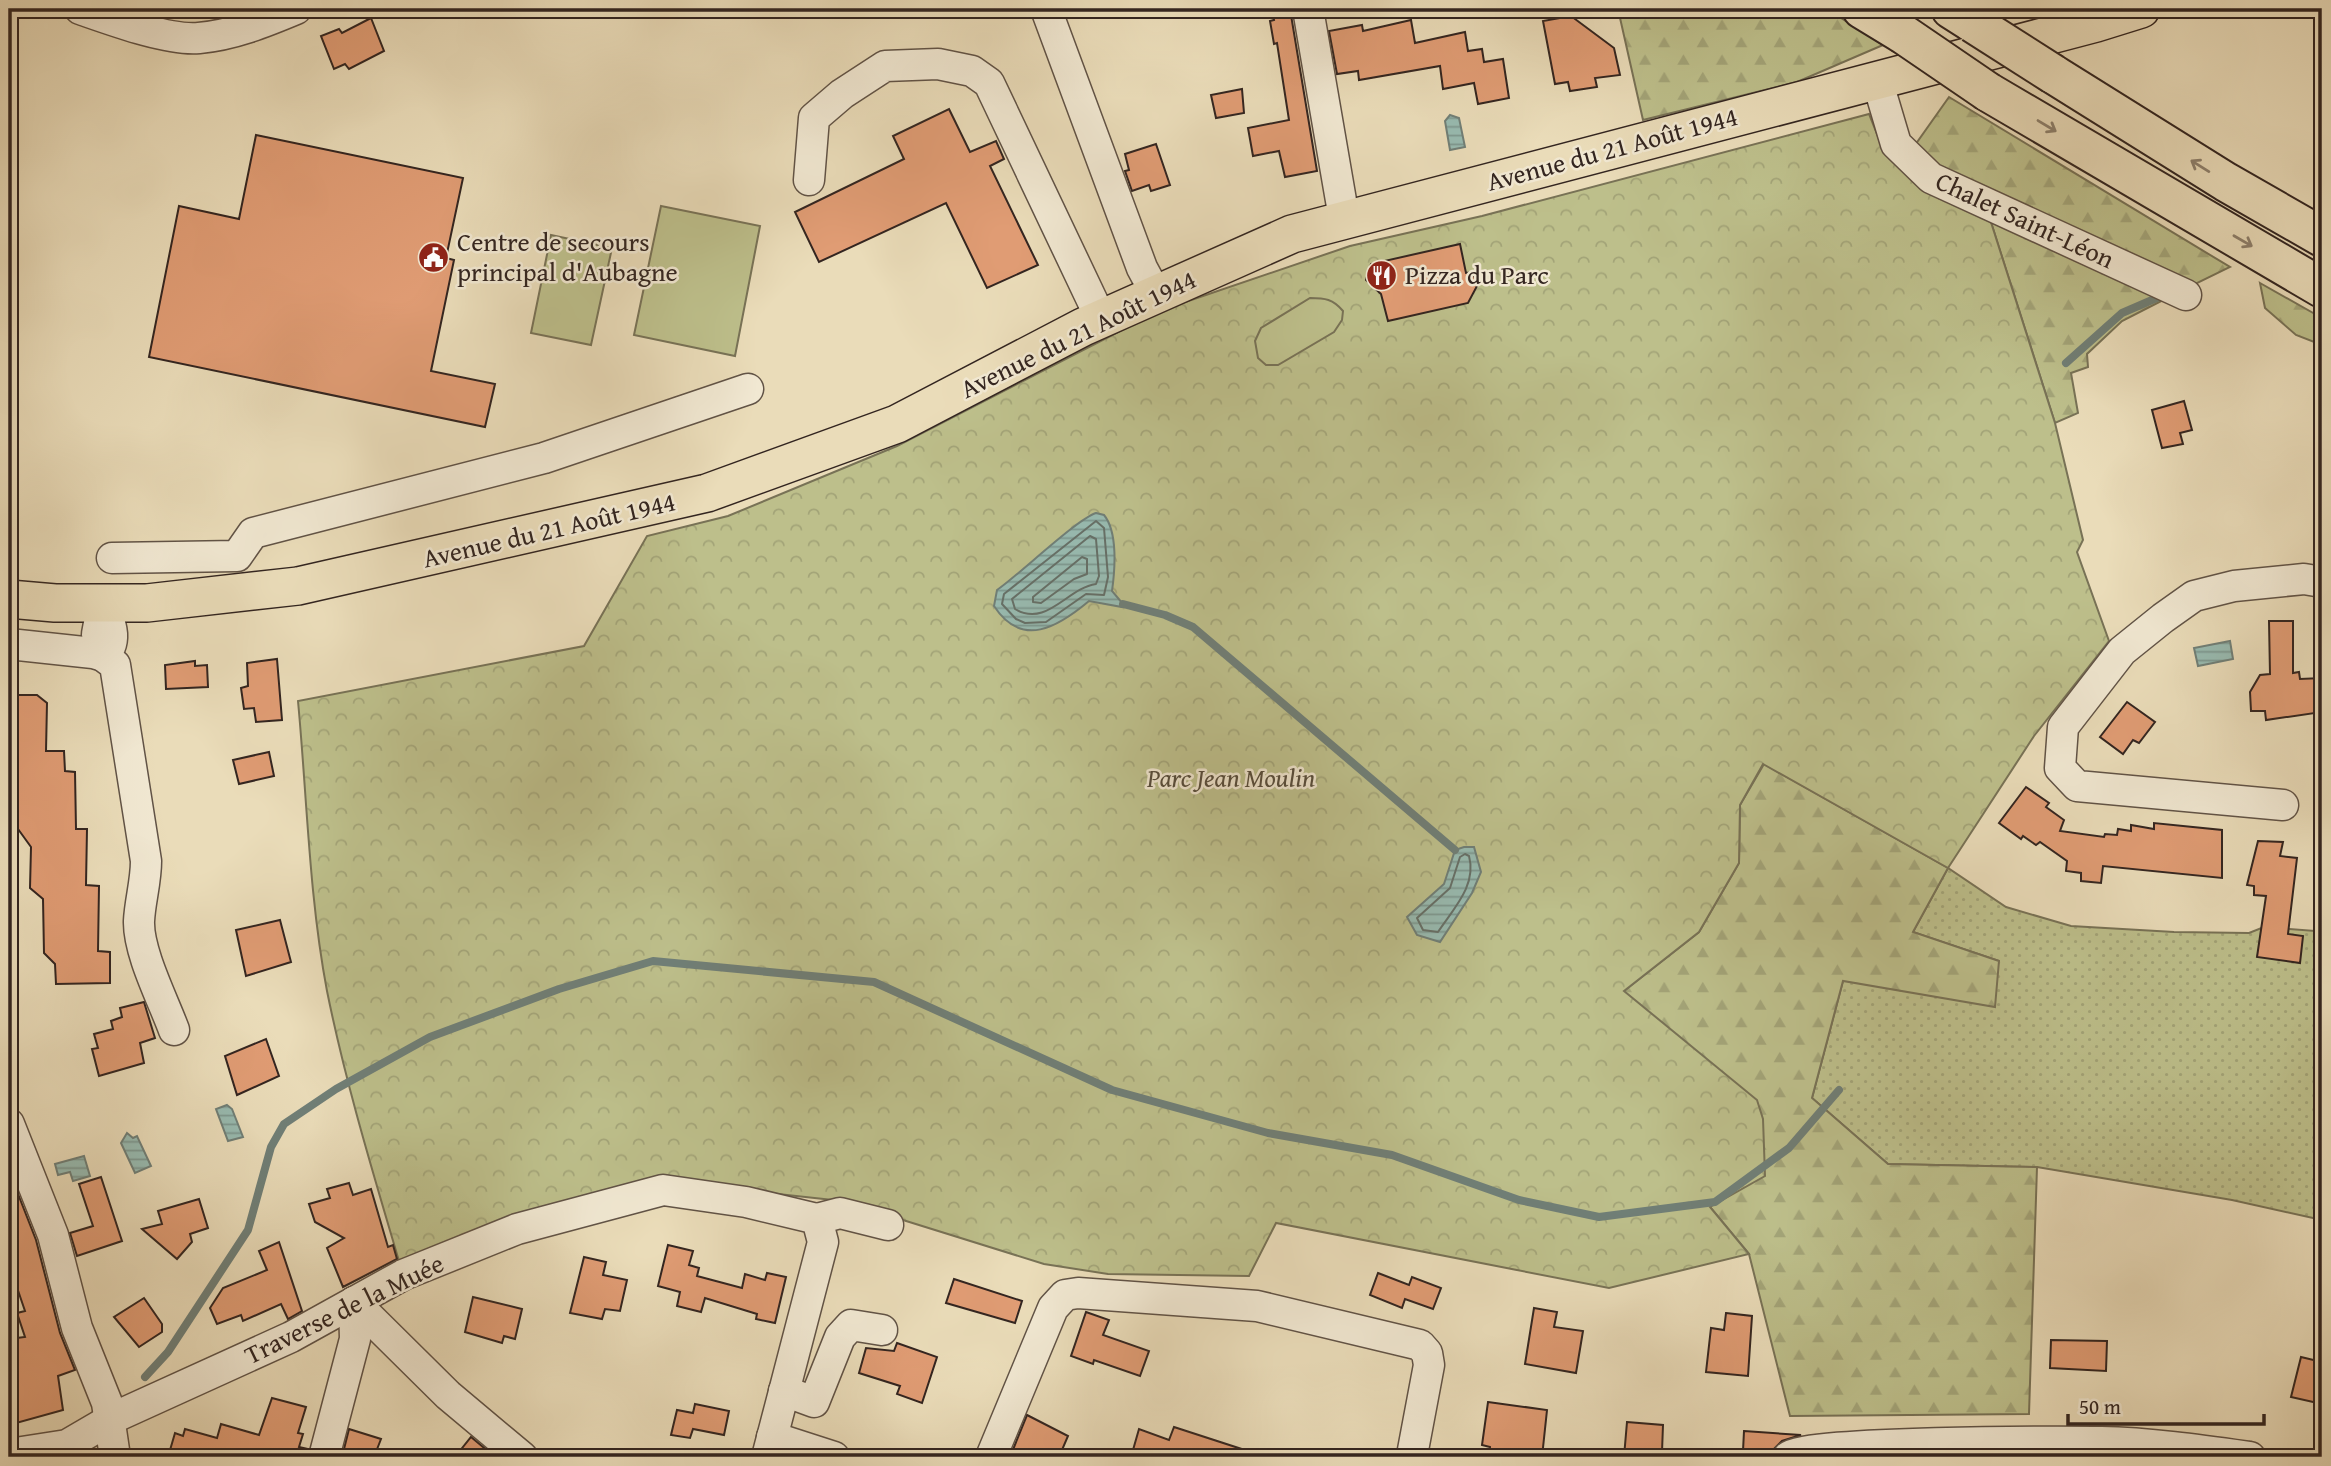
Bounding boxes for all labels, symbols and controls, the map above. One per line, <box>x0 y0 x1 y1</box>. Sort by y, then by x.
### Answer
street label: Avenue du 21 Août 1944 <box>1482 96 1742 201</box>
one-way arrow <box>2036 119 2056 133</box>
one-way arrow <box>2190 158 2210 172</box>
street label: Chalet Saint-Léon <box>1929 161 2121 278</box>
place label: Centre de secours principal d'Aubagne <box>457 222 678 291</box>
one-way arrow <box>2233 235 2253 249</box>
public building icon: Centre de secours principal d'Aubagne <box>417 240 451 274</box>
place label: Pizza du Parc <box>1405 255 1549 294</box>
restaurant icon: Pizza du Parc <box>1365 258 1399 292</box>
street label: Avenue du 21 Août 1944 <box>953 259 1202 408</box>
street label: Avenue du 21 Août 1944 <box>419 481 679 578</box>
park label: Parc Jean Moulin <box>1146 758 1315 797</box>
street label: Traverse de la Muée <box>238 1243 450 1374</box>
scale bar <box>2068 1382 2264 1426</box>
text: 50 m <box>2079 1391 2121 1422</box>

